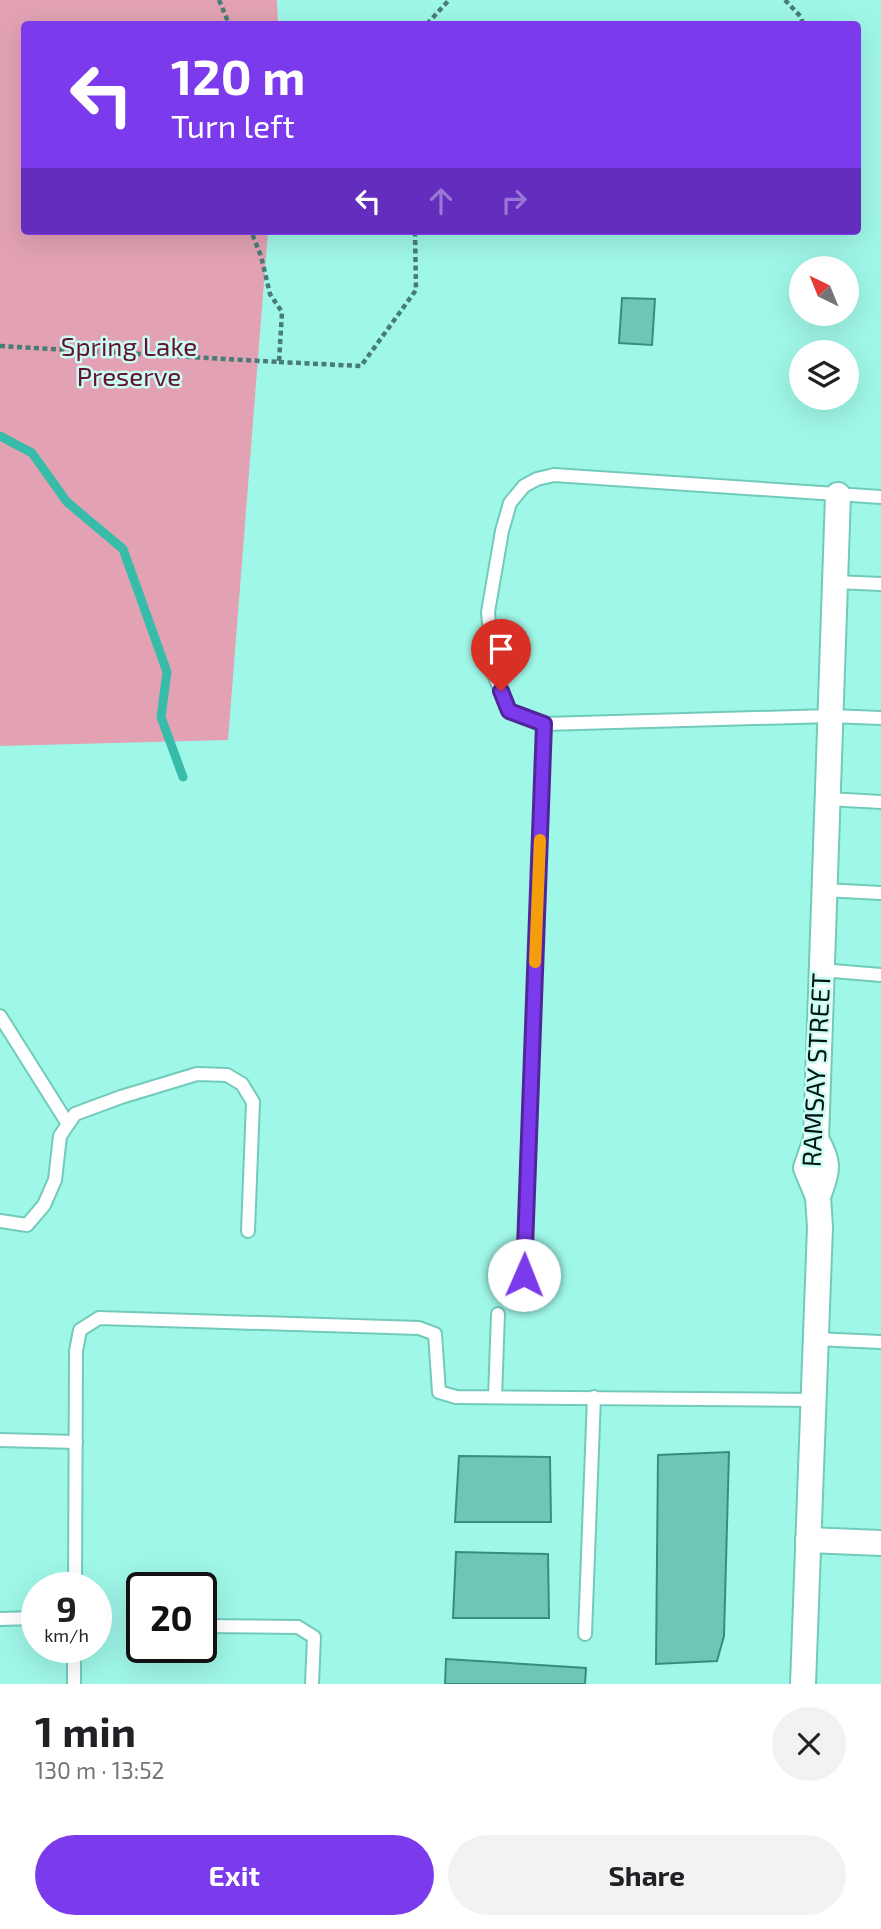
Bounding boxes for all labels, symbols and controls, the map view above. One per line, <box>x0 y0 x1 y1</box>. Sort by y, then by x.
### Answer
text: 120 m <box>171 46 305 105</box>
icon: left <box>56 49 147 140</box>
text: Turn left <box>171 106 295 144</box>
icon: left <box>349 182 387 220</box>
icon: ahead <box>422 182 460 220</box>
icon: right <box>495 182 533 220</box>
north arrow <box>789 256 859 326</box>
map controls <box>789 256 859 410</box>
park label: Spring Lake Preserve <box>61 330 197 391</box>
button: layers <box>789 340 859 410</box>
pin <box>471 619 531 691</box>
icon: arrive <box>482 630 520 668</box>
street label: RAMSAY STREET <box>794 972 836 1168</box>
position arrow <box>487 1238 561 1312</box>
speed limit sign: 20 <box>126 1572 217 1663</box>
text: 9 <box>56 1587 77 1629</box>
text: km/h <box>44 1624 89 1646</box>
text: 1 min <box>35 1705 136 1755</box>
button: close <box>772 1707 846 1781</box>
text: 130 m · 13:52 <box>35 1756 164 1784</box>
button: Exit <box>35 1835 434 1915</box>
button: Share <box>448 1835 846 1915</box>

